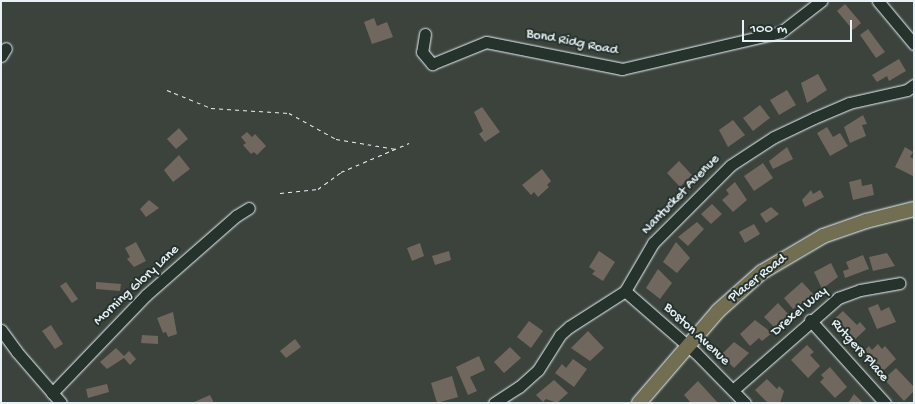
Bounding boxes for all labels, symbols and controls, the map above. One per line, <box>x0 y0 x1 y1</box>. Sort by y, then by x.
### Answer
scale bar <box>745 10 855 42</box>
text: 100 m <box>750 20 787 38</box>
street label: Bond Ridg Road <box>525 26 619 60</box>
street label: Nantucket Avenue <box>638 151 724 239</box>
street label: Morning Glory Lane <box>91 242 183 330</box>
street label: Placer Road <box>725 251 791 307</box>
street label: Drexel Way <box>768 283 832 341</box>
street label: Boston Avenue <box>659 300 733 370</box>
street label: Rutgers Place <box>826 316 892 386</box>

